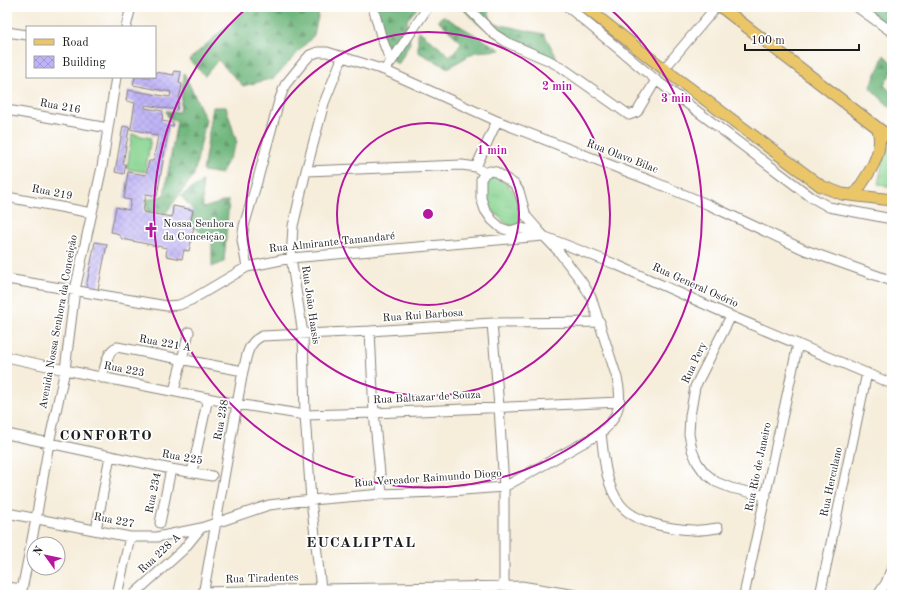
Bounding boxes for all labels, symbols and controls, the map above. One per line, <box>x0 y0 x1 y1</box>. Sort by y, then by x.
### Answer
legend <box>26 26 156 78</box>
scale bar <box>745 26 859 52</box>
text: 100 m <box>751 35 785 47</box>
text: Road <box>62 37 89 49</box>
text: Building <box>62 57 106 69</box>
text: 2 min <box>542 81 572 93</box>
text: 3 min <box>661 93 691 105</box>
street label: Rua 216 <box>39 98 81 116</box>
street label: Rua Olavo Bilac <box>585 138 659 176</box>
text: 1 min <box>477 145 507 157</box>
street label: Rua 219 <box>31 184 73 202</box>
centre of rings <box>421 207 435 221</box>
place label: Nossa Senhora da Conceição <box>163 219 235 243</box>
church icon: Nossa Senhora da Conceição <box>142 221 160 239</box>
street label: Rua Almirante Tamandaré <box>268 231 396 255</box>
street label: Avenida Nossa Senhora da Conceição <box>38 234 80 410</box>
street label: Rua General Osório <box>650 262 740 310</box>
street label: Rua João Haasis <box>299 265 321 345</box>
street label: Rua Rui Barbosa <box>382 308 464 324</box>
street label: Rua 221 A <box>138 334 193 354</box>
street label: Rua Pery <box>681 340 709 386</box>
street label: Rua 223 <box>103 361 145 379</box>
street label: Rua Baltazar de Souza <box>373 390 482 406</box>
street label: Rua 238 <box>213 399 231 441</box>
street label: Rua Rio de Janeiro <box>744 421 774 513</box>
district label: CONFORTO <box>59 429 153 444</box>
street label: Rua Herculano <box>819 446 845 518</box>
street label: Rua 225 <box>161 449 203 467</box>
street label: Rua Vereador Raimundo Diogo <box>354 468 502 490</box>
street label: Rua 234 <box>144 472 164 514</box>
street label: Rua 227 <box>93 512 135 530</box>
street label: Rua 228 A <box>137 532 184 576</box>
north arrow <box>26 536 66 576</box>
district label: EUCALIPTAL <box>306 536 416 551</box>
text: N <box>32 544 46 558</box>
street label: Rua Tiradentes <box>225 572 299 586</box>

